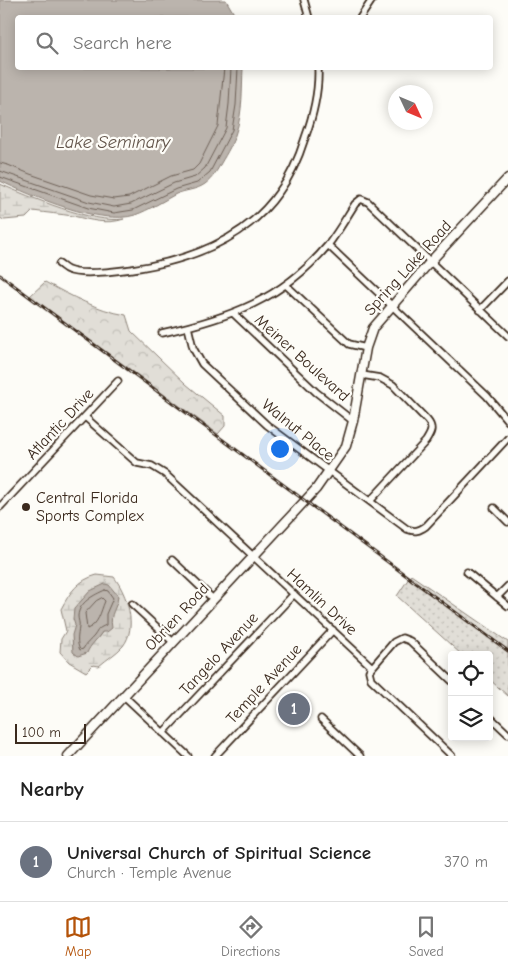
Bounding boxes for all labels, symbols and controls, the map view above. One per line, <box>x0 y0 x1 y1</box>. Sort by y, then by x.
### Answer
search box <box>15 15 493 70</box>
icon: search <box>33 29 61 57</box>
text: Search here <box>73 32 172 54</box>
north arrow <box>388 85 433 130</box>
water label: Lake Seminary <box>56 132 171 153</box>
street label: Spring Lake Road <box>361 217 455 319</box>
street label: Meiner Boulevard <box>251 311 353 405</box>
street label: Atlantic Drive <box>23 385 97 463</box>
street label: Walnut Place <box>258 395 338 465</box>
your location <box>267 436 293 462</box>
place label: Central Florida Sports Complex <box>36 489 144 525</box>
marker: Central Florida Sports Complex <box>20 501 32 513</box>
street label: Hamlin Drive <box>283 565 361 639</box>
street label: Obrien Road <box>141 580 213 654</box>
street label: Tangelo Avenue <box>176 609 262 699</box>
street label: Temple Avenue <box>222 640 306 728</box>
map controls <box>448 651 493 741</box>
button: locate <box>448 651 493 696</box>
pin: 1 <box>278 690 310 728</box>
button: layers <box>448 696 493 741</box>
scale bar <box>15 721 86 744</box>
text: 100 m <box>22 724 61 741</box>
text: Nearby <box>20 777 84 801</box>
text: Universal Church of Spiritual Science <box>67 842 371 864</box>
text: 1 <box>33 853 39 871</box>
text: 370 m <box>444 853 488 871</box>
text: Church · Temple Avenue <box>67 864 232 882</box>
tab: Map <box>64 913 92 960</box>
tab: Directions <box>221 913 280 960</box>
tab: Saved <box>409 913 444 960</box>

